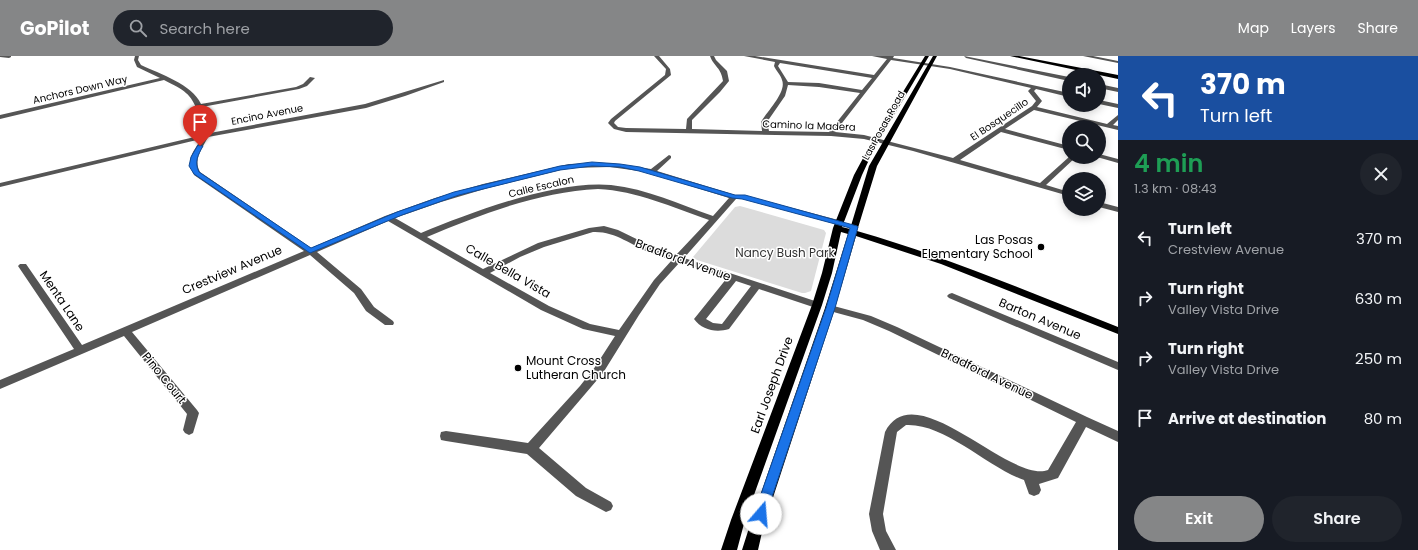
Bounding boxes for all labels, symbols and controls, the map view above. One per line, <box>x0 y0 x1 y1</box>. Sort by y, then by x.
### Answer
search box <box>113 10 393 46</box>
text: GoPilot <box>20 15 89 42</box>
icon: search <box>127 17 149 39</box>
text: Search here <box>159 18 250 39</box>
text: Map <box>1238 18 1269 38</box>
text: Layers <box>1291 18 1335 38</box>
text: Share <box>1357 18 1398 38</box>
text: 370 m <box>1200 65 1286 104</box>
map controls <box>1062 68 1106 216</box>
button: sound <box>1062 68 1106 112</box>
street label: Anchors Down Way <box>31 71 129 108</box>
icon: left <box>1134 72 1186 124</box>
street label: Las Posas Road <box>858 88 909 163</box>
street label: El Bosquecillo <box>967 94 1031 144</box>
street label: Encino Avenue <box>230 100 304 129</box>
text: Turn left <box>1200 103 1272 128</box>
pin <box>183 105 217 146</box>
icon: arrive <box>189 111 211 133</box>
street label: Camino la Madera <box>762 116 856 135</box>
button: search <box>1062 120 1106 164</box>
text: 4 min <box>1134 147 1203 180</box>
button: close <box>1360 153 1402 195</box>
street label: Calle Escalon <box>507 172 575 201</box>
button: layers <box>1062 172 1106 216</box>
text: 1.3 km · 08:43 <box>1134 179 1217 198</box>
text: Turn left <box>1168 218 1232 239</box>
icon: left <box>1134 227 1156 249</box>
text: 370 m <box>1356 228 1402 249</box>
place label: Las Posas Elementary School <box>922 231 1033 262</box>
street label: Bradford Avenue <box>633 234 733 285</box>
street label: Calle Bella Vista <box>463 239 554 302</box>
text: Crestview Avenue <box>1168 240 1284 259</box>
street label: Crestview Avenue <box>179 241 284 298</box>
marker: Las Posas Elementary School <box>1036 242 1046 252</box>
park label: Nancy Bush Park <box>735 244 836 261</box>
street label: Menta Lane <box>36 267 89 334</box>
text: Turn right <box>1168 278 1244 299</box>
icon: right <box>1134 287 1156 309</box>
text: 630 m <box>1355 288 1402 309</box>
street label: Barton Avenue <box>996 294 1084 344</box>
text: Valley Vista Drive <box>1168 300 1279 319</box>
street label: Earl Joseph Drive <box>746 334 797 436</box>
text: Turn right <box>1168 338 1244 359</box>
street label: Bradford Avenue <box>938 344 1036 403</box>
icon: right <box>1134 347 1156 369</box>
street label: Pino Court <box>138 348 190 407</box>
text: 250 m <box>1355 348 1402 369</box>
place label: Mount Cross Lutheran Church <box>526 352 626 383</box>
text: Valley Vista Drive <box>1168 360 1279 379</box>
marker: Mount Cross Lutheran Church <box>513 363 523 373</box>
icon: arrive <box>1134 407 1156 429</box>
text: Arrive at destination <box>1168 408 1326 429</box>
text: 80 m <box>1364 408 1402 429</box>
position arrow <box>740 493 782 535</box>
button: Exit <box>1134 496 1264 542</box>
button: Share <box>1272 496 1402 542</box>

